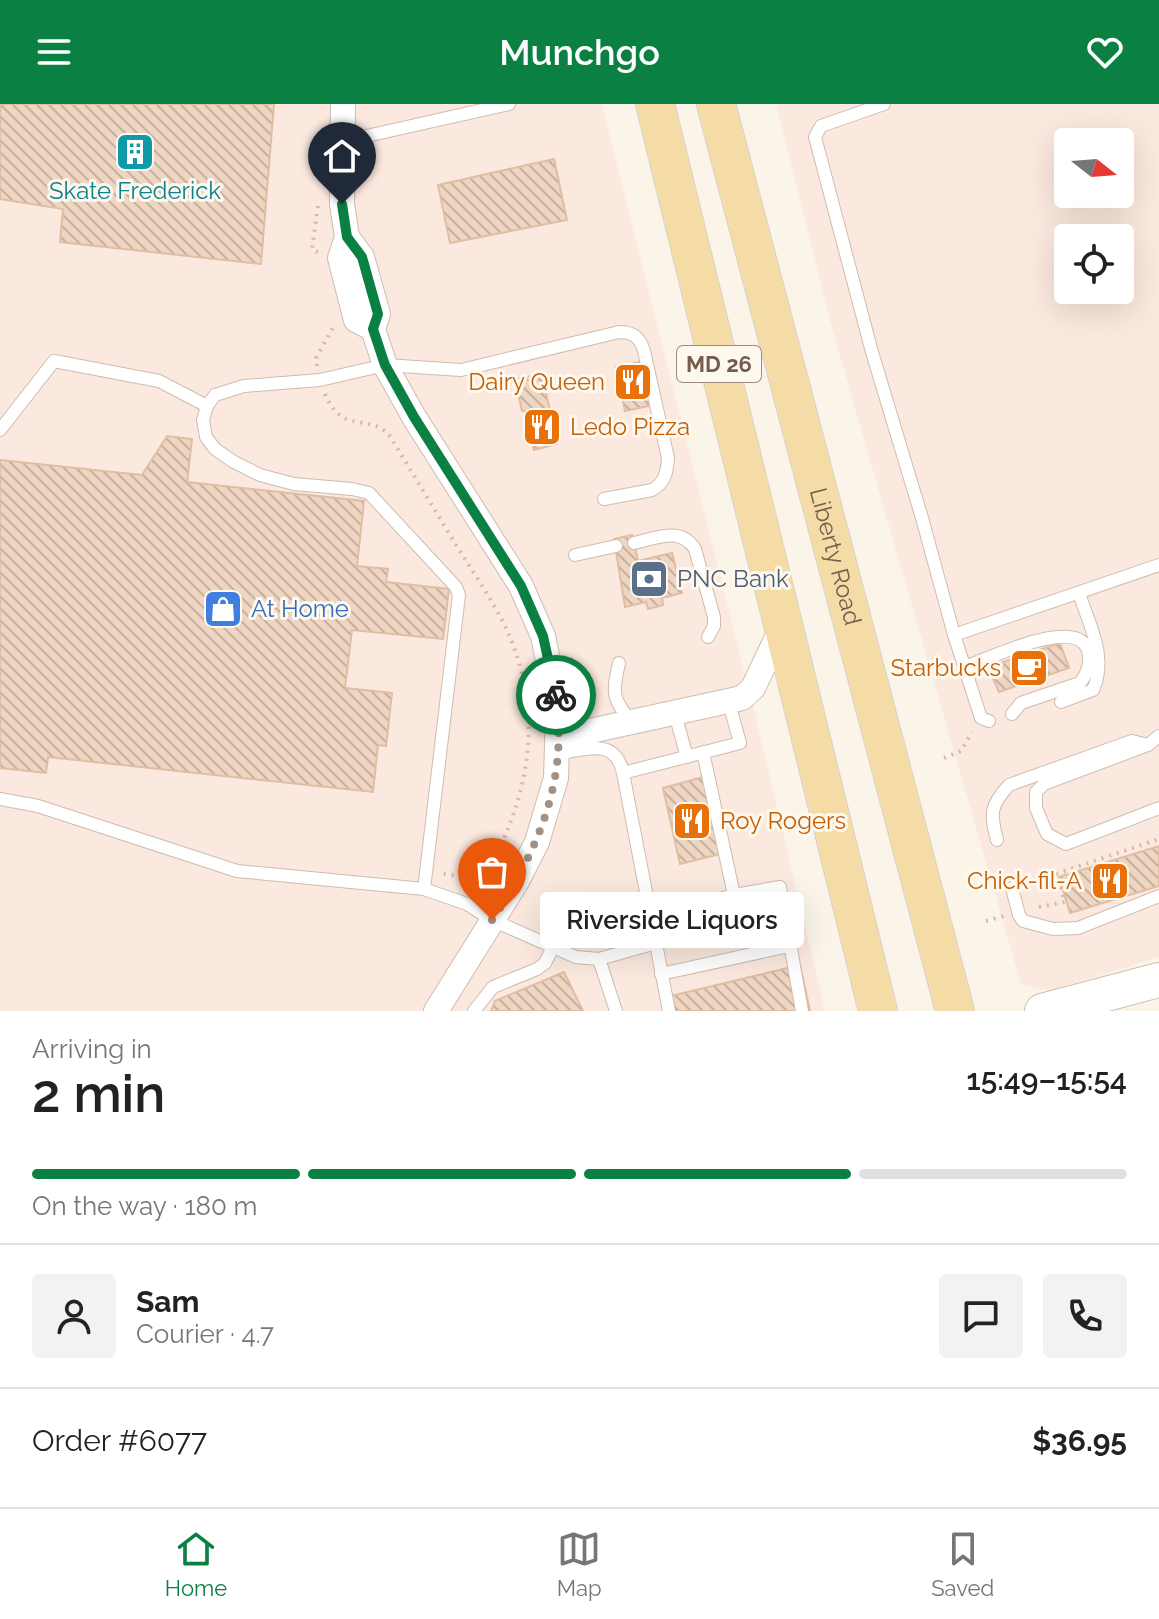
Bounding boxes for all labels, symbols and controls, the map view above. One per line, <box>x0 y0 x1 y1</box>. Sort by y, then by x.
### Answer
icon: menu <box>32 30 76 74</box>
icon: heart <box>1083 30 1127 74</box>
text: Munchgo <box>499 31 660 73</box>
pin <box>308 122 376 204</box>
north arrow <box>1054 128 1134 208</box>
map controls <box>1054 128 1134 304</box>
building icon: Skate Frederick <box>114 131 156 173</box>
icon: home <box>320 134 364 178</box>
place label: Skate Frederick <box>49 176 221 205</box>
button: locate <box>1054 224 1134 304</box>
road number: MD 26 <box>677 346 761 382</box>
restaurant icon: Dairy Queen <box>612 361 654 403</box>
place label: Dairy Queen <box>468 367 605 396</box>
restaurant icon: Ledo Pizza <box>521 406 563 448</box>
place label: Ledo Pizza <box>570 412 690 441</box>
street label: Liberty Road <box>804 485 868 628</box>
bank icon: PNC Bank <box>628 558 670 600</box>
place label: PNC Bank <box>677 564 789 593</box>
shop icon: At Home <box>202 588 244 630</box>
place label: At Home <box>251 594 349 623</box>
cafe icon: Starbucks <box>1008 647 1050 689</box>
place label: Starbucks <box>891 653 1001 682</box>
courier <box>516 655 596 735</box>
icon: bike <box>534 673 578 717</box>
restaurant icon: Roy Rogers <box>671 800 713 842</box>
place label: Roy Rogers <box>720 806 846 835</box>
pin <box>458 838 526 920</box>
icon: bag <box>470 850 514 894</box>
restaurant icon: Chick-fil-A <box>1089 860 1131 902</box>
place label: Chick-fil-A <box>967 866 1082 895</box>
callout: Riverside Liquors <box>540 892 804 948</box>
text: Riverside Liquors <box>566 905 778 935</box>
text: Arriving in <box>32 1034 152 1064</box>
text: 15:49–15:54 <box>967 1062 1127 1097</box>
text: 2 min <box>32 1063 165 1124</box>
text: On the way · 180 m <box>32 1191 257 1221</box>
button: person <box>32 1274 116 1358</box>
button: chat <box>939 1274 1023 1358</box>
button: phone <box>1043 1274 1127 1358</box>
text: Sam <box>136 1284 199 1319</box>
text: Courier · 4.7 <box>136 1319 274 1349</box>
text: Order #6077 <box>32 1423 207 1458</box>
text: $36.95 <box>1032 1423 1127 1458</box>
tab: Home <box>165 1527 227 1601</box>
tab: Map <box>557 1527 602 1601</box>
tab: Saved <box>931 1527 994 1601</box>

